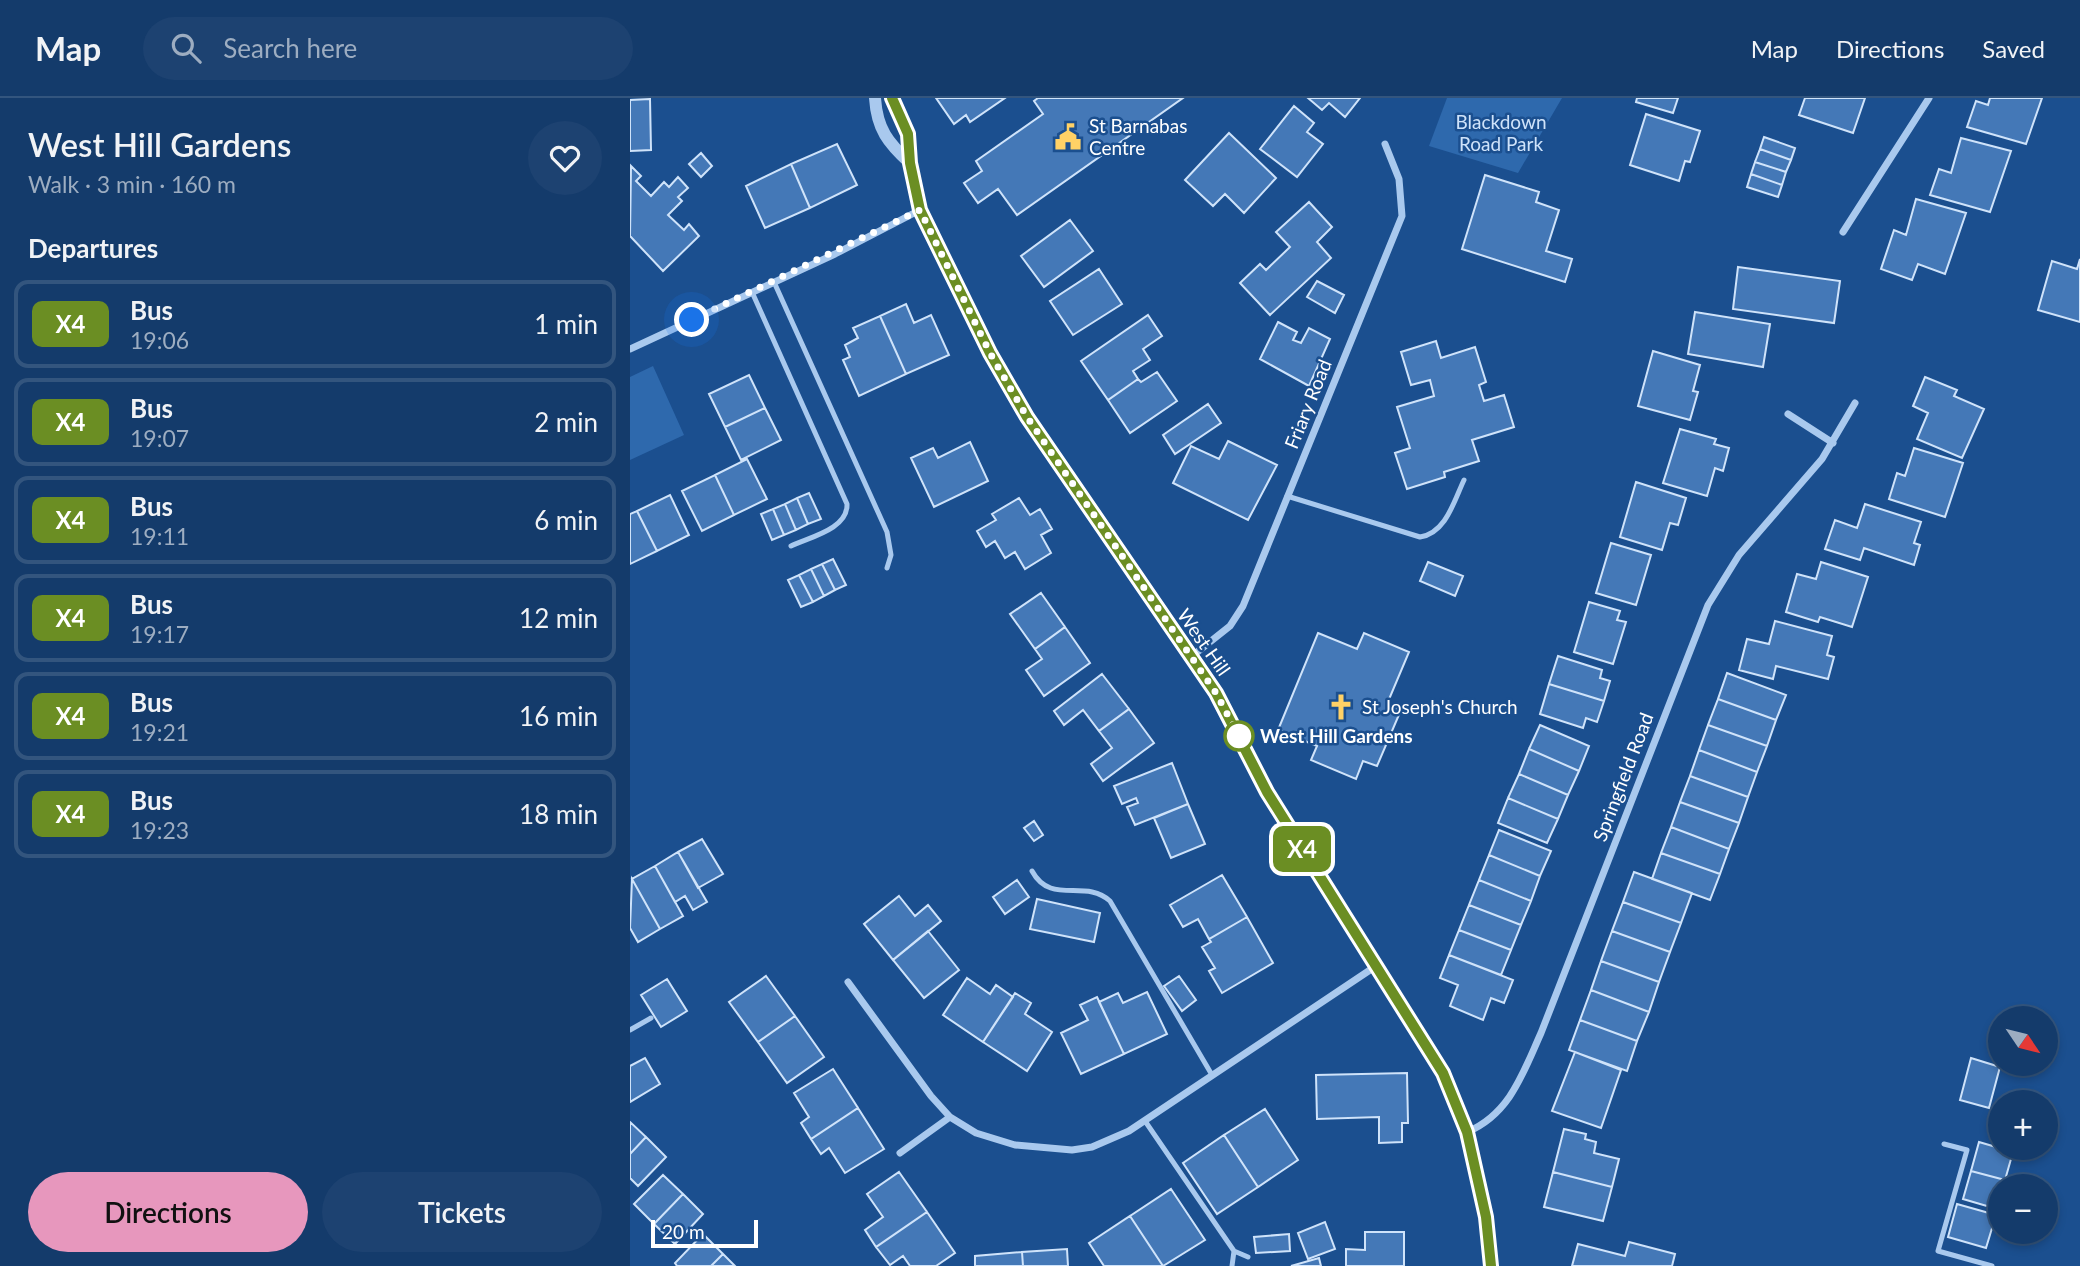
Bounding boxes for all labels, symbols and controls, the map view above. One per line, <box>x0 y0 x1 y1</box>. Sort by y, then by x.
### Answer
search box <box>143 17 633 80</box>
text: Map <box>35 28 101 68</box>
icon: search <box>167 29 205 67</box>
text: Search here <box>223 32 357 64</box>
text: Map <box>1751 34 1798 63</box>
text: Directions <box>1836 34 1944 63</box>
text: Saved <box>1982 34 2045 63</box>
park label: Blackdown Road Park <box>1455 110 1547 155</box>
place label: St Barnabas Centre <box>1089 114 1187 159</box>
button: heart <box>528 121 602 195</box>
public building icon: St Barnabas Centre <box>1053 122 1083 152</box>
text: West Hill Gardens <box>28 124 291 164</box>
text: Walk · 3 min · 160 m <box>28 170 236 198</box>
text: Departures <box>28 232 158 264</box>
text: Bus <box>130 294 173 326</box>
your location <box>674 302 709 337</box>
text: 1 min <box>534 308 598 340</box>
text: X4 <box>55 309 86 338</box>
text: 19:06 <box>130 326 189 354</box>
street label: Friary Road <box>1279 356 1336 452</box>
text: Bus <box>130 392 173 424</box>
text: 2 min <box>534 406 598 438</box>
text: X4 <box>55 407 86 436</box>
text: 19:07 <box>130 424 189 452</box>
text: Bus <box>130 490 173 522</box>
text: 6 min <box>534 504 598 536</box>
text: X4 <box>55 505 86 534</box>
text: 19:11 <box>130 522 189 550</box>
text: Bus <box>130 588 173 620</box>
text: 12 min <box>519 602 598 634</box>
text: X4 <box>55 603 86 632</box>
street label: West Hill <box>1173 604 1236 680</box>
text: 19:17 <box>130 620 189 648</box>
text: Bus <box>130 686 173 718</box>
church icon: St Joseph's Church <box>1326 692 1356 722</box>
place label: St Joseph's Church <box>1362 695 1518 718</box>
text: 16 min <box>519 700 598 732</box>
text: X4 <box>55 701 86 730</box>
street label: Springfield Road <box>1587 709 1658 844</box>
text: 19:21 <box>130 718 189 746</box>
marker: West Hill Gardens <box>1224 721 1254 751</box>
place label: West Hill Gardens <box>1260 724 1413 747</box>
text: Bus <box>130 784 173 816</box>
text: 18 min <box>519 798 598 830</box>
text: X4 <box>55 799 86 828</box>
text: 19:23 <box>130 816 189 844</box>
line badge: X4 <box>1270 826 1334 872</box>
text: X4 <box>1287 834 1317 863</box>
north arrow <box>1988 1006 2058 1076</box>
map controls <box>1988 1006 2058 1244</box>
button: + <box>1988 1090 2058 1160</box>
button: Directions <box>28 1172 308 1252</box>
button: Tickets <box>322 1172 602 1252</box>
button: − <box>1988 1174 2058 1244</box>
scale bar <box>651 1217 758 1249</box>
text: 20 m <box>662 1220 705 1243</box>

